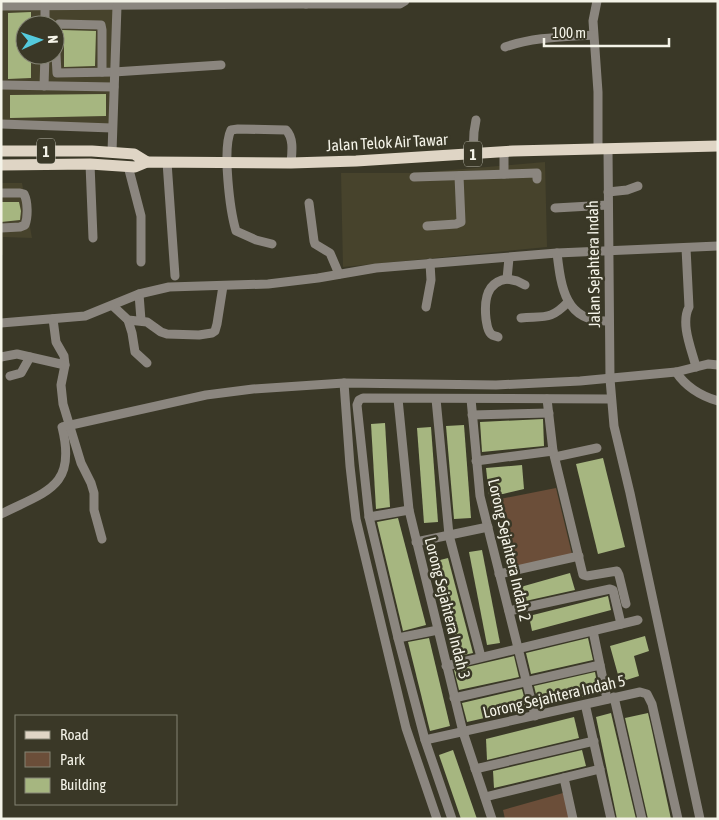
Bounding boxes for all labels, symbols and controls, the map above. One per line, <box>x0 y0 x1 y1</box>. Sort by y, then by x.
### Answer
north arrow <box>15 15 65 65</box>
scale bar <box>544 15 669 47</box>
text: 100 m <box>552 24 586 41</box>
text: N <box>45 35 61 44</box>
street label: Jalan Telok Air Tawar <box>326 130 449 154</box>
road number: 1 <box>37 138 55 164</box>
road number: 1 <box>464 142 482 166</box>
street label: Jalan Sejahtera Indah <box>583 200 604 328</box>
street label: Lorong Sejahtera Indah 2 <box>484 477 535 623</box>
street label: Lorong Sejahtera Indah 3 <box>421 535 474 681</box>
street label: Lorong Sejahtera Indah 5 <box>481 671 627 722</box>
legend <box>15 715 178 805</box>
text: Road <box>60 726 89 743</box>
text: Park <box>60 751 85 768</box>
text: Building <box>60 776 106 793</box>

